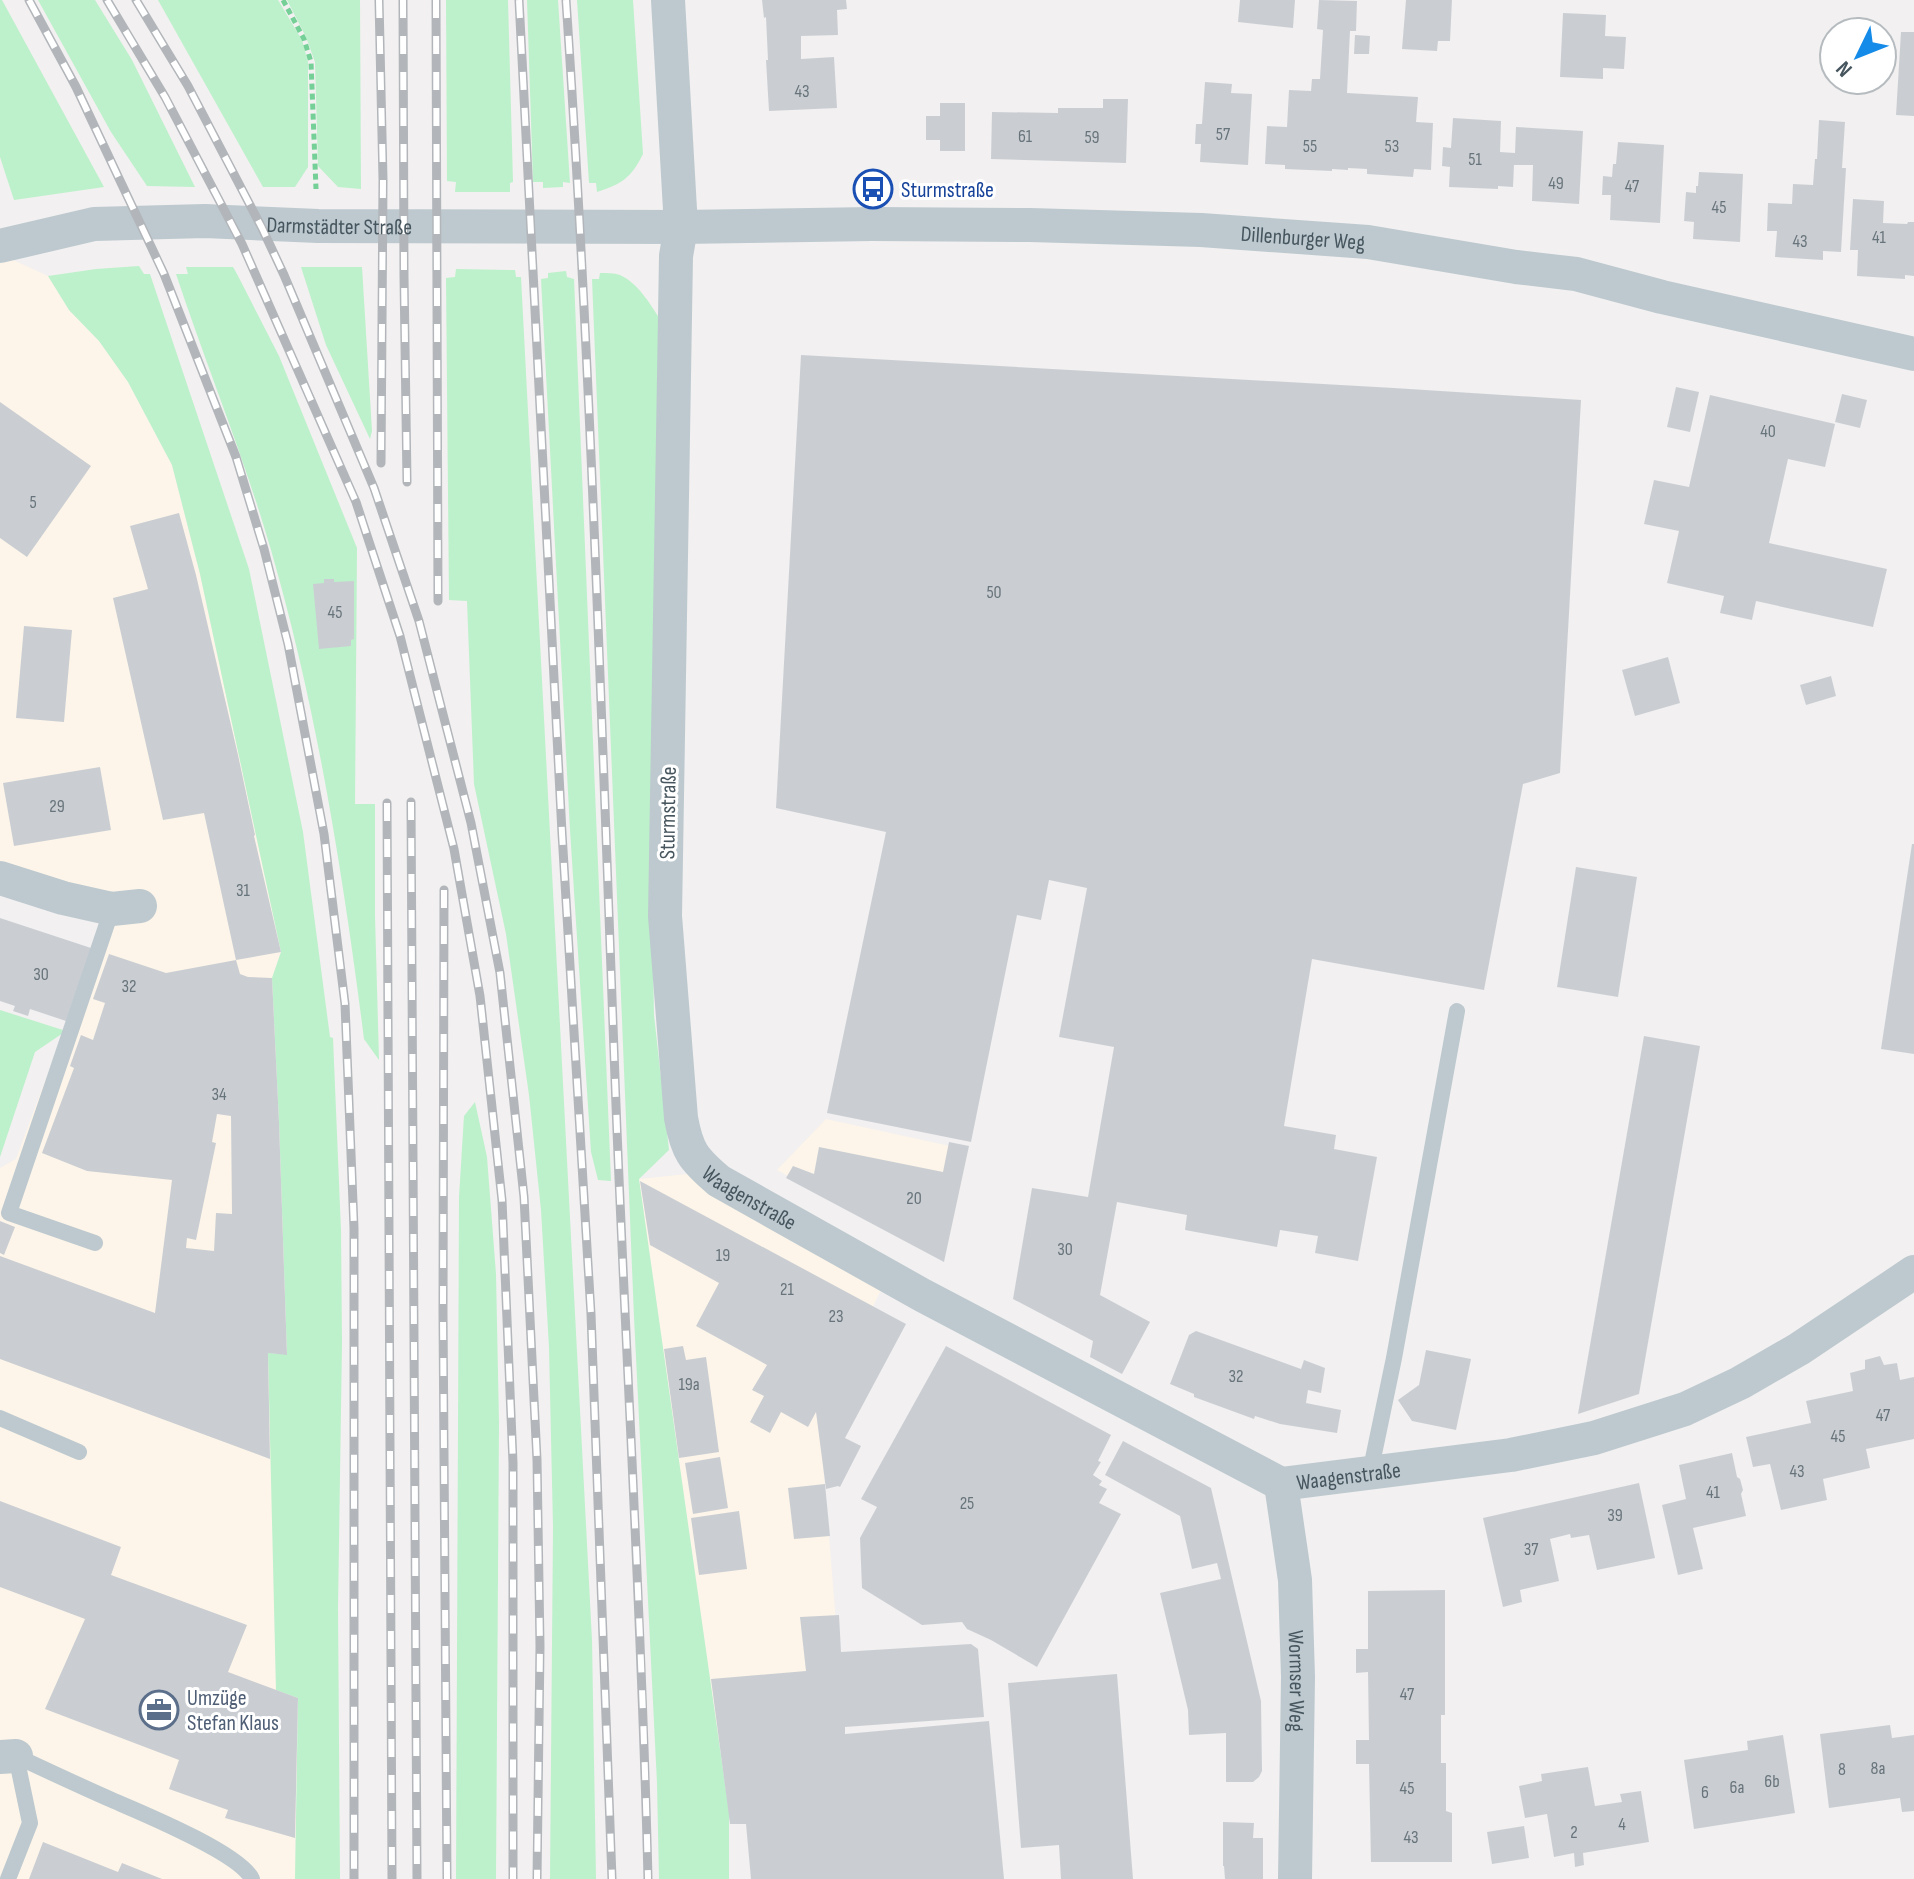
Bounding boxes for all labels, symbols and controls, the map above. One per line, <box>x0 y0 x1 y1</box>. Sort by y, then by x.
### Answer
north arrow <box>1818 16 1898 96</box>
text: N <box>1831 55 1858 82</box>
house number: 43 <box>794 81 810 102</box>
house number: 57 <box>1216 124 1231 145</box>
house number: 61 <box>1018 126 1033 147</box>
house number: 59 <box>1084 127 1100 148</box>
house number: 55 <box>1303 136 1317 157</box>
house number: 53 <box>1385 136 1399 157</box>
house number: 51 <box>1468 149 1482 170</box>
bus stop icon: Sturmstraße <box>852 168 894 210</box>
house number: 49 <box>1548 173 1564 194</box>
house number: 47 <box>1625 176 1640 197</box>
place label: Sturmstraße <box>901 177 994 204</box>
house number: 45 <box>1712 197 1726 218</box>
street label: Darmstädter Straße <box>266 212 412 241</box>
street label: Dillenburger Weg <box>1240 221 1366 257</box>
house number: 41 <box>1872 227 1887 248</box>
house number: 43 <box>1792 231 1808 252</box>
house number: 40 <box>1760 421 1776 442</box>
house number: 5 <box>29 492 37 513</box>
house number: 50 <box>986 582 1002 603</box>
house number: 45 <box>328 602 342 623</box>
street label: Sturmstraße <box>654 766 683 860</box>
house number: 29 <box>49 796 65 817</box>
house number: 31 <box>236 880 251 901</box>
house number: 30 <box>33 964 49 985</box>
house number: 32 <box>122 976 136 997</box>
house number: 34 <box>211 1084 227 1105</box>
street label: Waagenstraße <box>696 1160 801 1237</box>
house number: 20 <box>906 1188 922 1209</box>
house number: 30 <box>1057 1239 1073 1260</box>
house number: 19 <box>716 1245 730 1266</box>
house number: 21 <box>780 1279 795 1300</box>
house number: 23 <box>829 1306 844 1327</box>
house number: 32 <box>1229 1366 1243 1387</box>
house number: 19a <box>678 1374 700 1395</box>
house number: 47 <box>1876 1405 1891 1426</box>
house number: 45 <box>1831 1426 1845 1447</box>
street label: Waagenstraße <box>1295 1457 1402 1497</box>
house number: 43 <box>1789 1461 1805 1482</box>
house number: 41 <box>1706 1482 1721 1503</box>
house number: 25 <box>960 1493 974 1514</box>
house number: 39 <box>1607 1505 1623 1526</box>
house number: 37 <box>1524 1539 1539 1560</box>
street label: Wormser Weg <box>1282 1630 1310 1732</box>
house number: 47 <box>1400 1684 1415 1705</box>
place label: Umzüge Stefan Klaus <box>187 1685 279 1737</box>
office icon: Umzüge Stefan Klaus <box>138 1689 180 1731</box>
house number: 8a <box>1871 1758 1885 1779</box>
house number: 8 <box>1838 1759 1846 1780</box>
house number: 6b <box>1764 1771 1780 1792</box>
house number: 6a <box>1730 1777 1744 1798</box>
house number: 45 <box>1400 1778 1414 1799</box>
house number: 6 <box>1701 1782 1709 1803</box>
house number: 4 <box>1618 1814 1626 1835</box>
house number: 2 <box>1570 1822 1578 1843</box>
house number: 43 <box>1403 1827 1419 1848</box>

